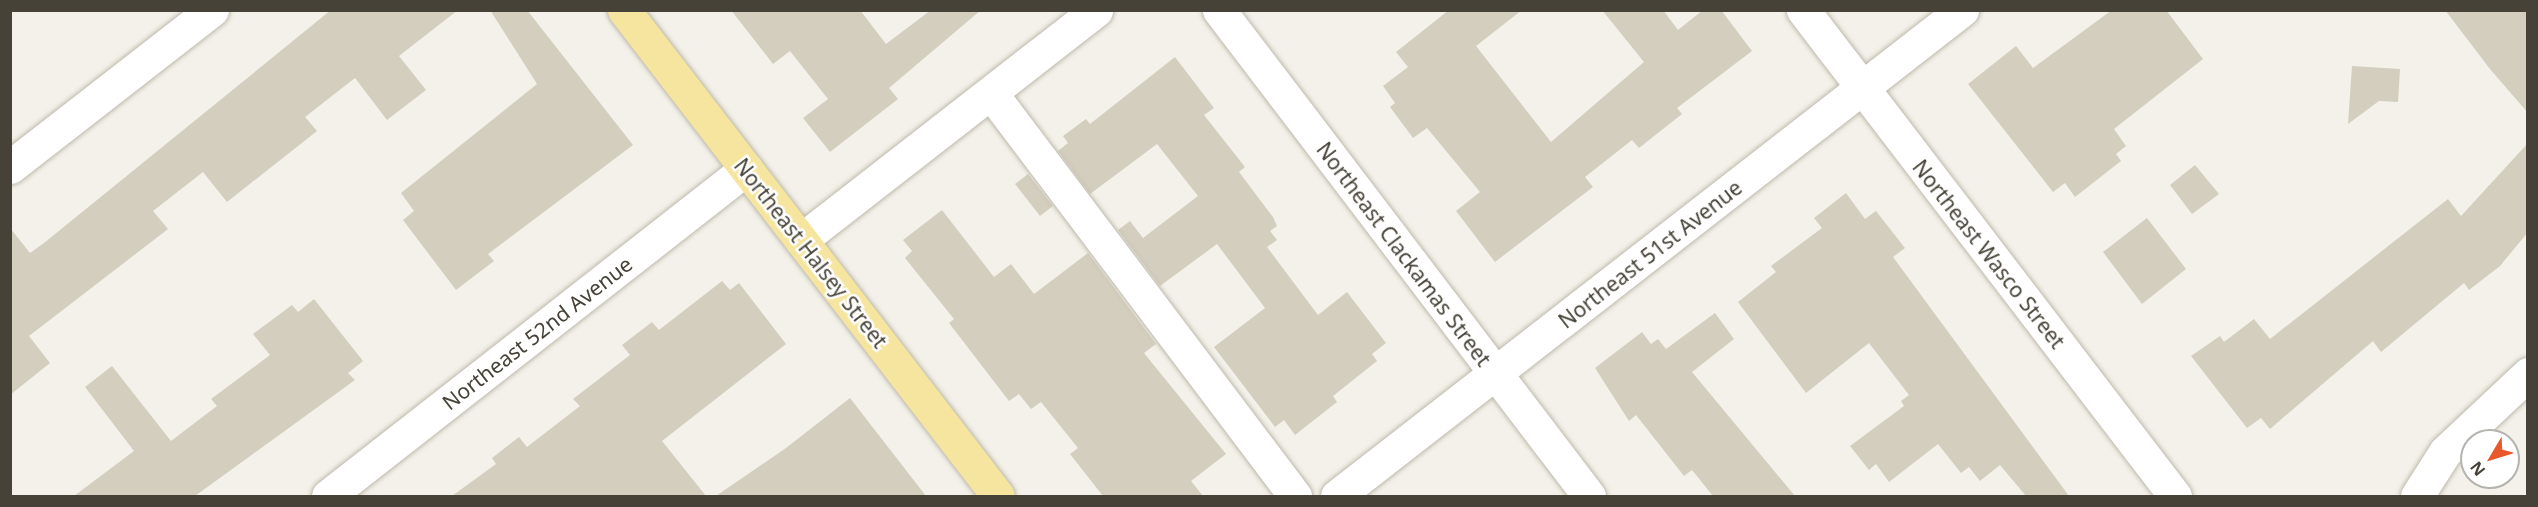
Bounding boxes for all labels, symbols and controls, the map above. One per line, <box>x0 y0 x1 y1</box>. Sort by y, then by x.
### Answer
street label: Northeast Clackamas Street <box>1312 137 1496 371</box>
street label: Northeast Halsey Street <box>729 153 893 353</box>
street label: Northeast Wasco Street <box>1908 155 2070 353</box>
street label: Northeast 51st Avenue <box>1553 175 1747 333</box>
street label: Northeast 52nd Avenue <box>437 251 637 415</box>
north arrow <box>2460 429 2520 489</box>
text: N <box>2465 457 2490 481</box>

